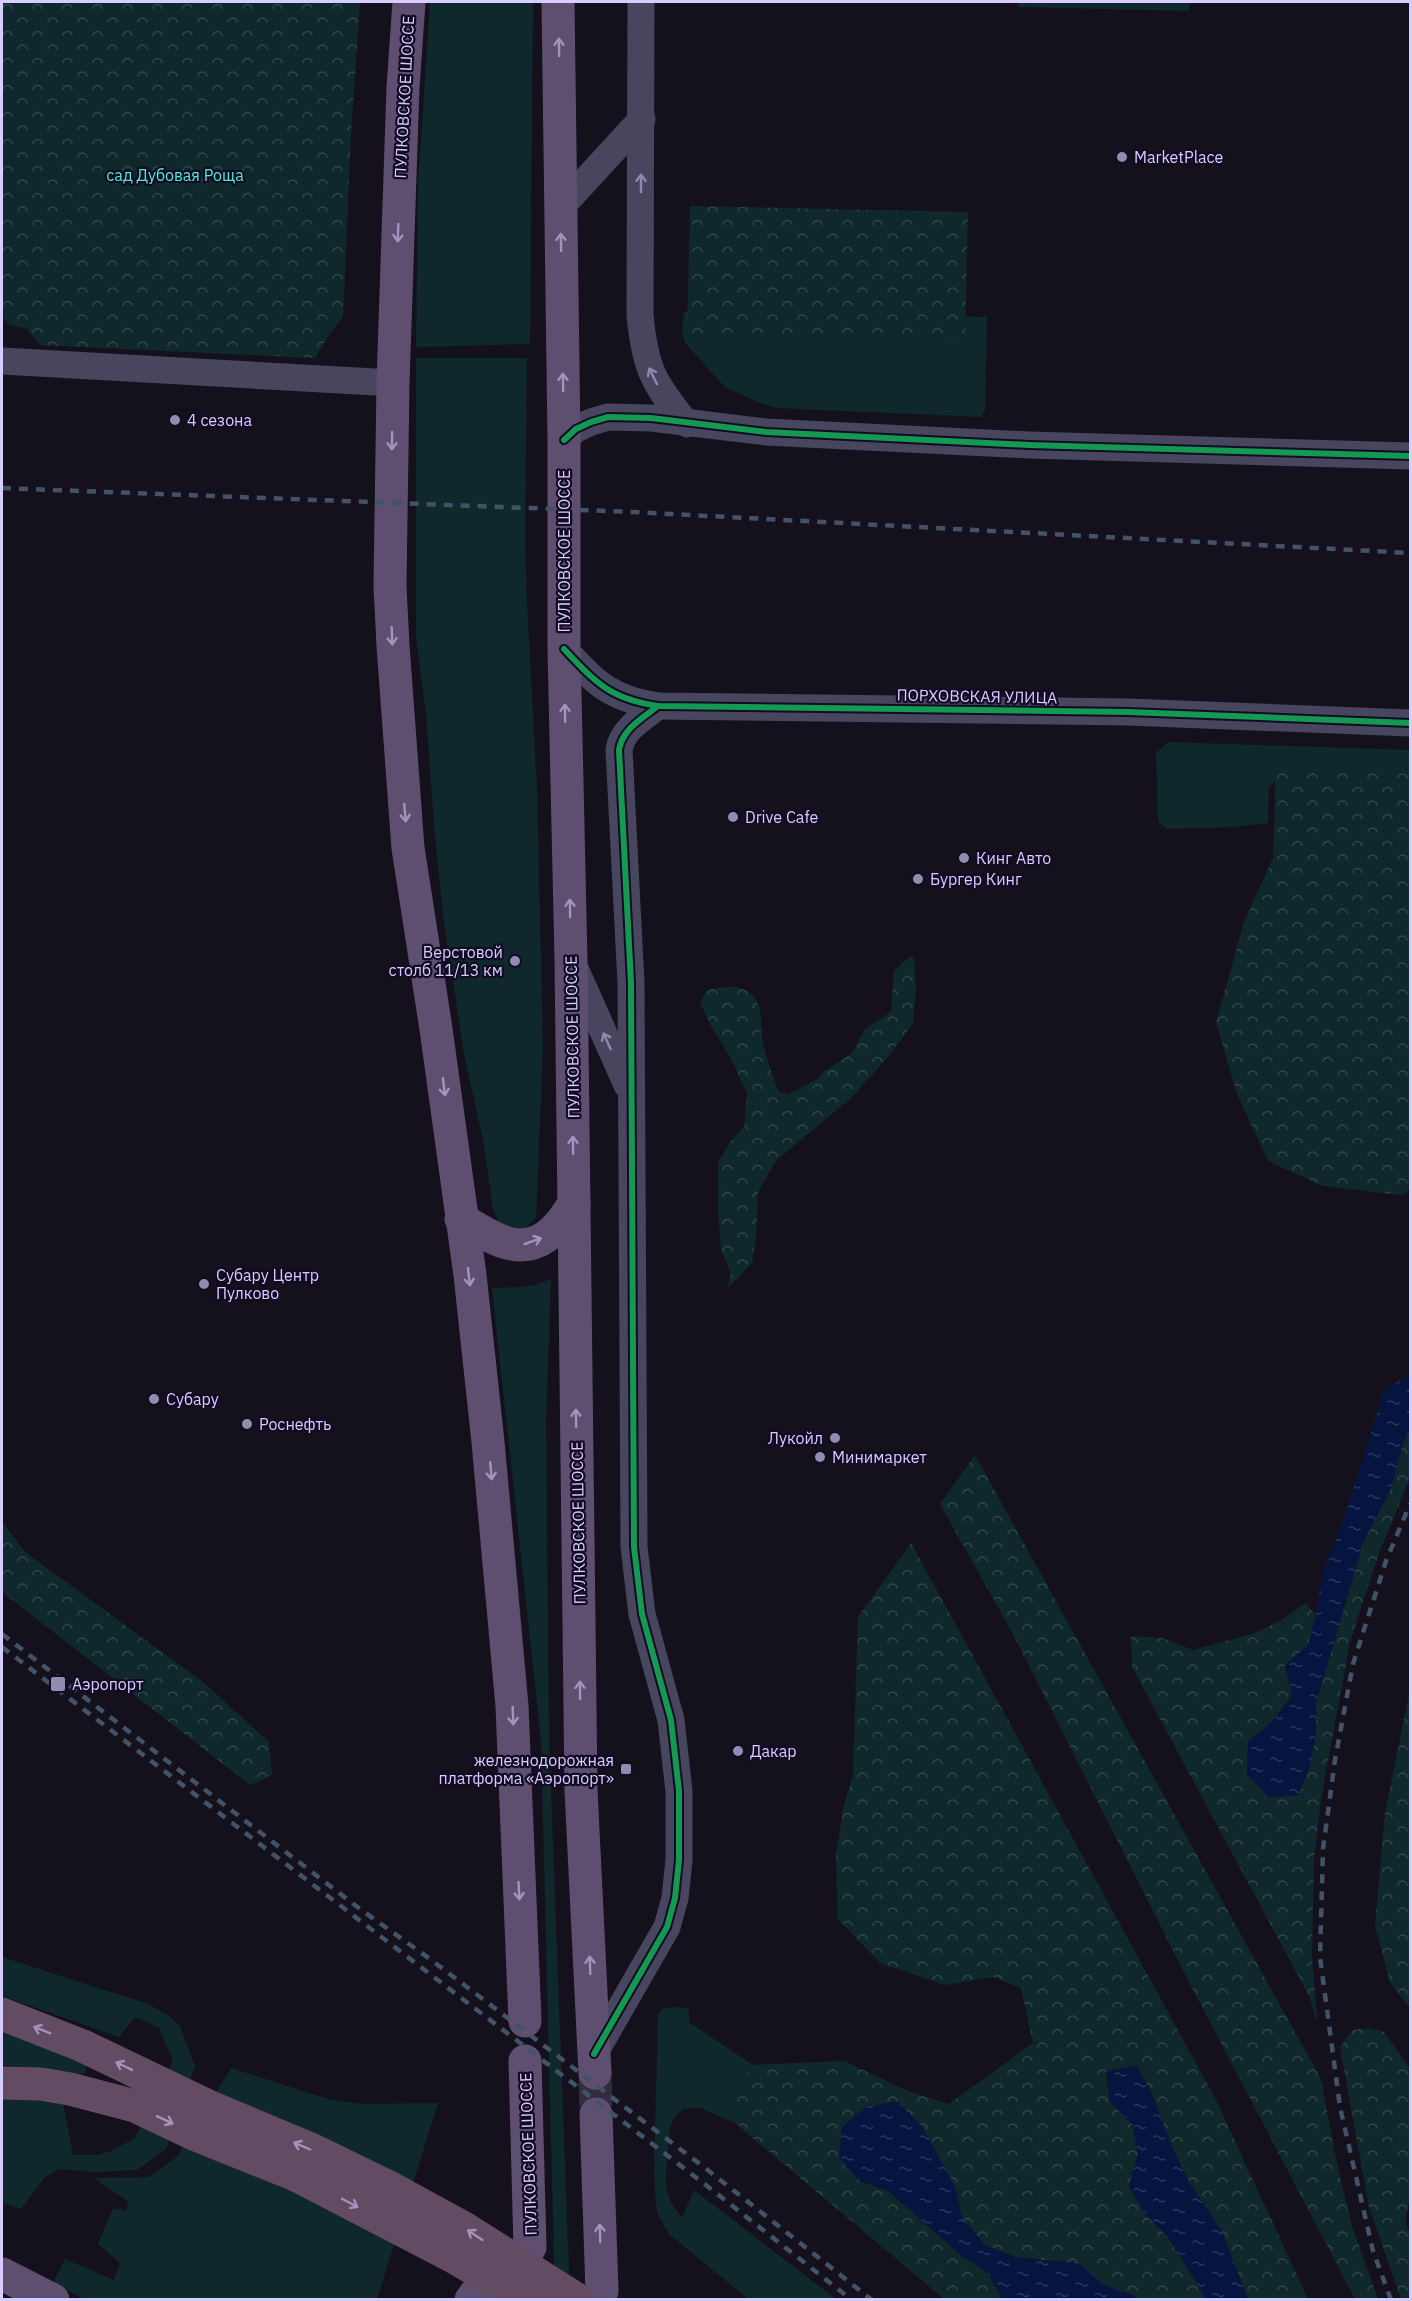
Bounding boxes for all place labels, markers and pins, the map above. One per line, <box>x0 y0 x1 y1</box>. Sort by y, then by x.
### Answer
place label: MarketPlace <box>1134 147 1224 167</box>
marker: MarketPlace <box>1115 150 1129 164</box>
place label: 4 сезона <box>187 410 252 430</box>
marker: 4 сезона <box>168 413 182 427</box>
place label: Drive Cafe <box>745 807 819 827</box>
marker: Drive Cafe <box>726 810 740 824</box>
place label: Кинг Авто <box>976 848 1051 868</box>
marker: Кинг Авто <box>957 851 971 865</box>
place label: Бургер Кинг <box>930 869 1022 889</box>
marker: Бургер Кинг <box>911 872 925 886</box>
place label: Верстовой столб 11/13 км <box>389 942 503 980</box>
marker: Верстовой столб 11/13 км <box>508 954 522 968</box>
place label: Субару Центр Пулково <box>216 1265 319 1303</box>
marker: Субару Центр Пулково <box>197 1277 211 1291</box>
place label: Субару <box>166 1389 219 1409</box>
marker: Субару <box>147 1392 161 1406</box>
place label: Роснефть <box>259 1414 331 1434</box>
marker: Роснефть <box>240 1417 254 1431</box>
place label: Лукойл <box>768 1428 823 1448</box>
marker: Лукойл <box>828 1431 842 1445</box>
place label: Минимаркет <box>832 1447 927 1467</box>
marker: Минимаркет <box>813 1450 827 1464</box>
place label: Аэропорт <box>72 1674 144 1694</box>
marker: Аэропорт <box>49 1675 67 1693</box>
place label: Дакар <box>750 1741 797 1761</box>
marker: Дакар <box>731 1744 745 1758</box>
place label: железнодорожная платформа «Аэропорт» <box>439 1750 614 1788</box>
marker: железнодорожная платформа «Аэропорт» <box>619 1762 633 1776</box>

